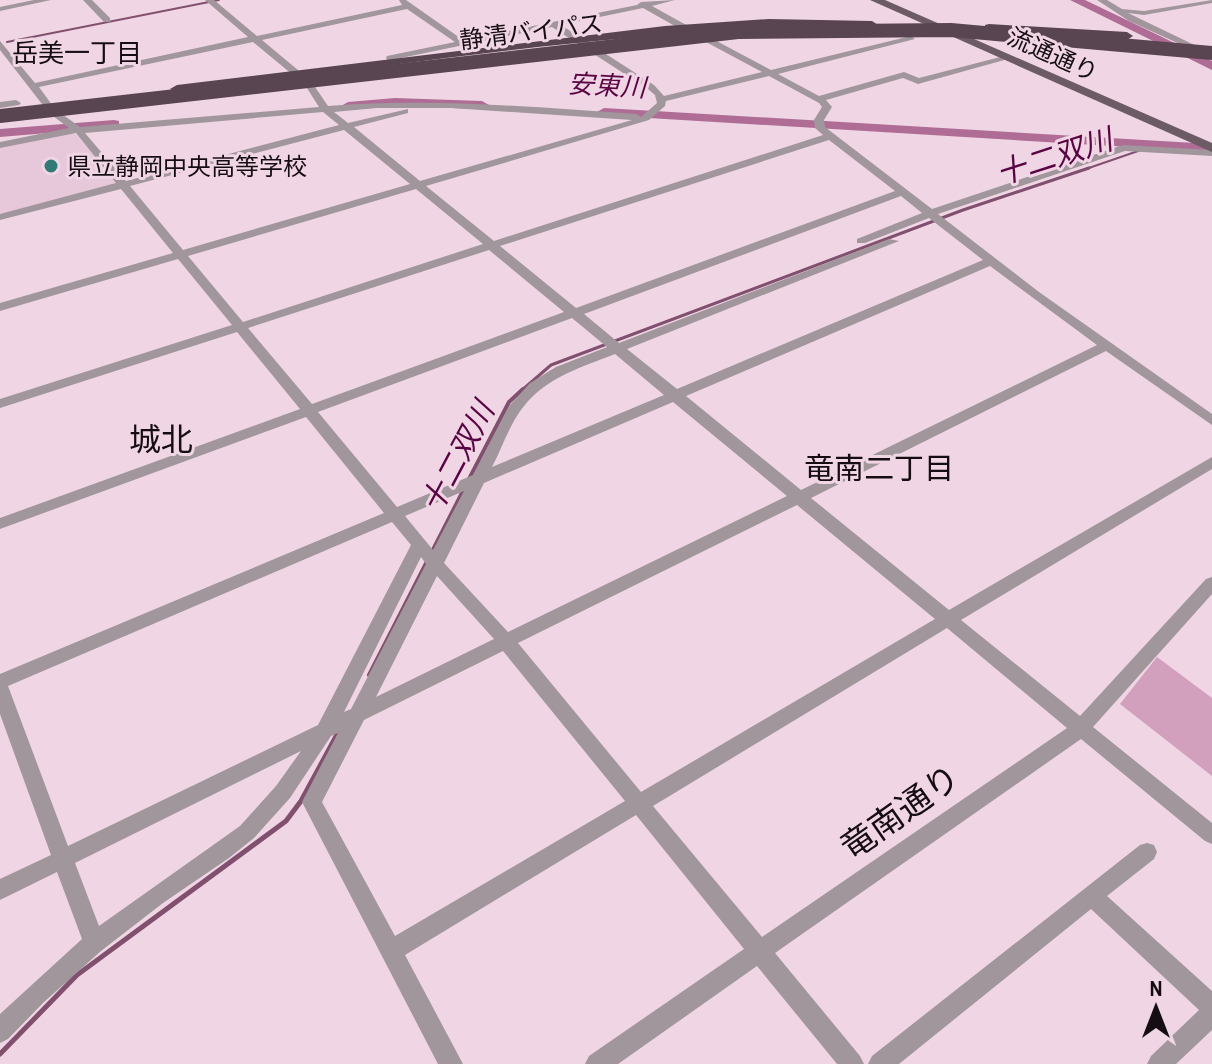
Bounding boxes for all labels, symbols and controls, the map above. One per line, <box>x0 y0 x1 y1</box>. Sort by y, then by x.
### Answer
street label: 静清バイパス <box>458 6 604 56</box>
street label: 流通通り <box>1003 20 1103 88</box>
district label: 岳美一丁目 <box>12 35 142 70</box>
water label: 安東川 <box>567 65 650 105</box>
water label: 十二双川 <box>991 118 1120 194</box>
place label: 県立静岡中央高等学校 <box>67 150 307 182</box>
marker: 県立静岡中央高等学校 <box>42 157 60 175</box>
water label: 十二双川 <box>411 392 504 519</box>
district label: 城北 <box>129 418 193 461</box>
district label: 竜南二丁目 <box>804 448 954 488</box>
street label: 竜南通り <box>831 754 969 870</box>
north arrow <box>1116 968 1196 1048</box>
text: N <box>1149 973 1163 1003</box>

